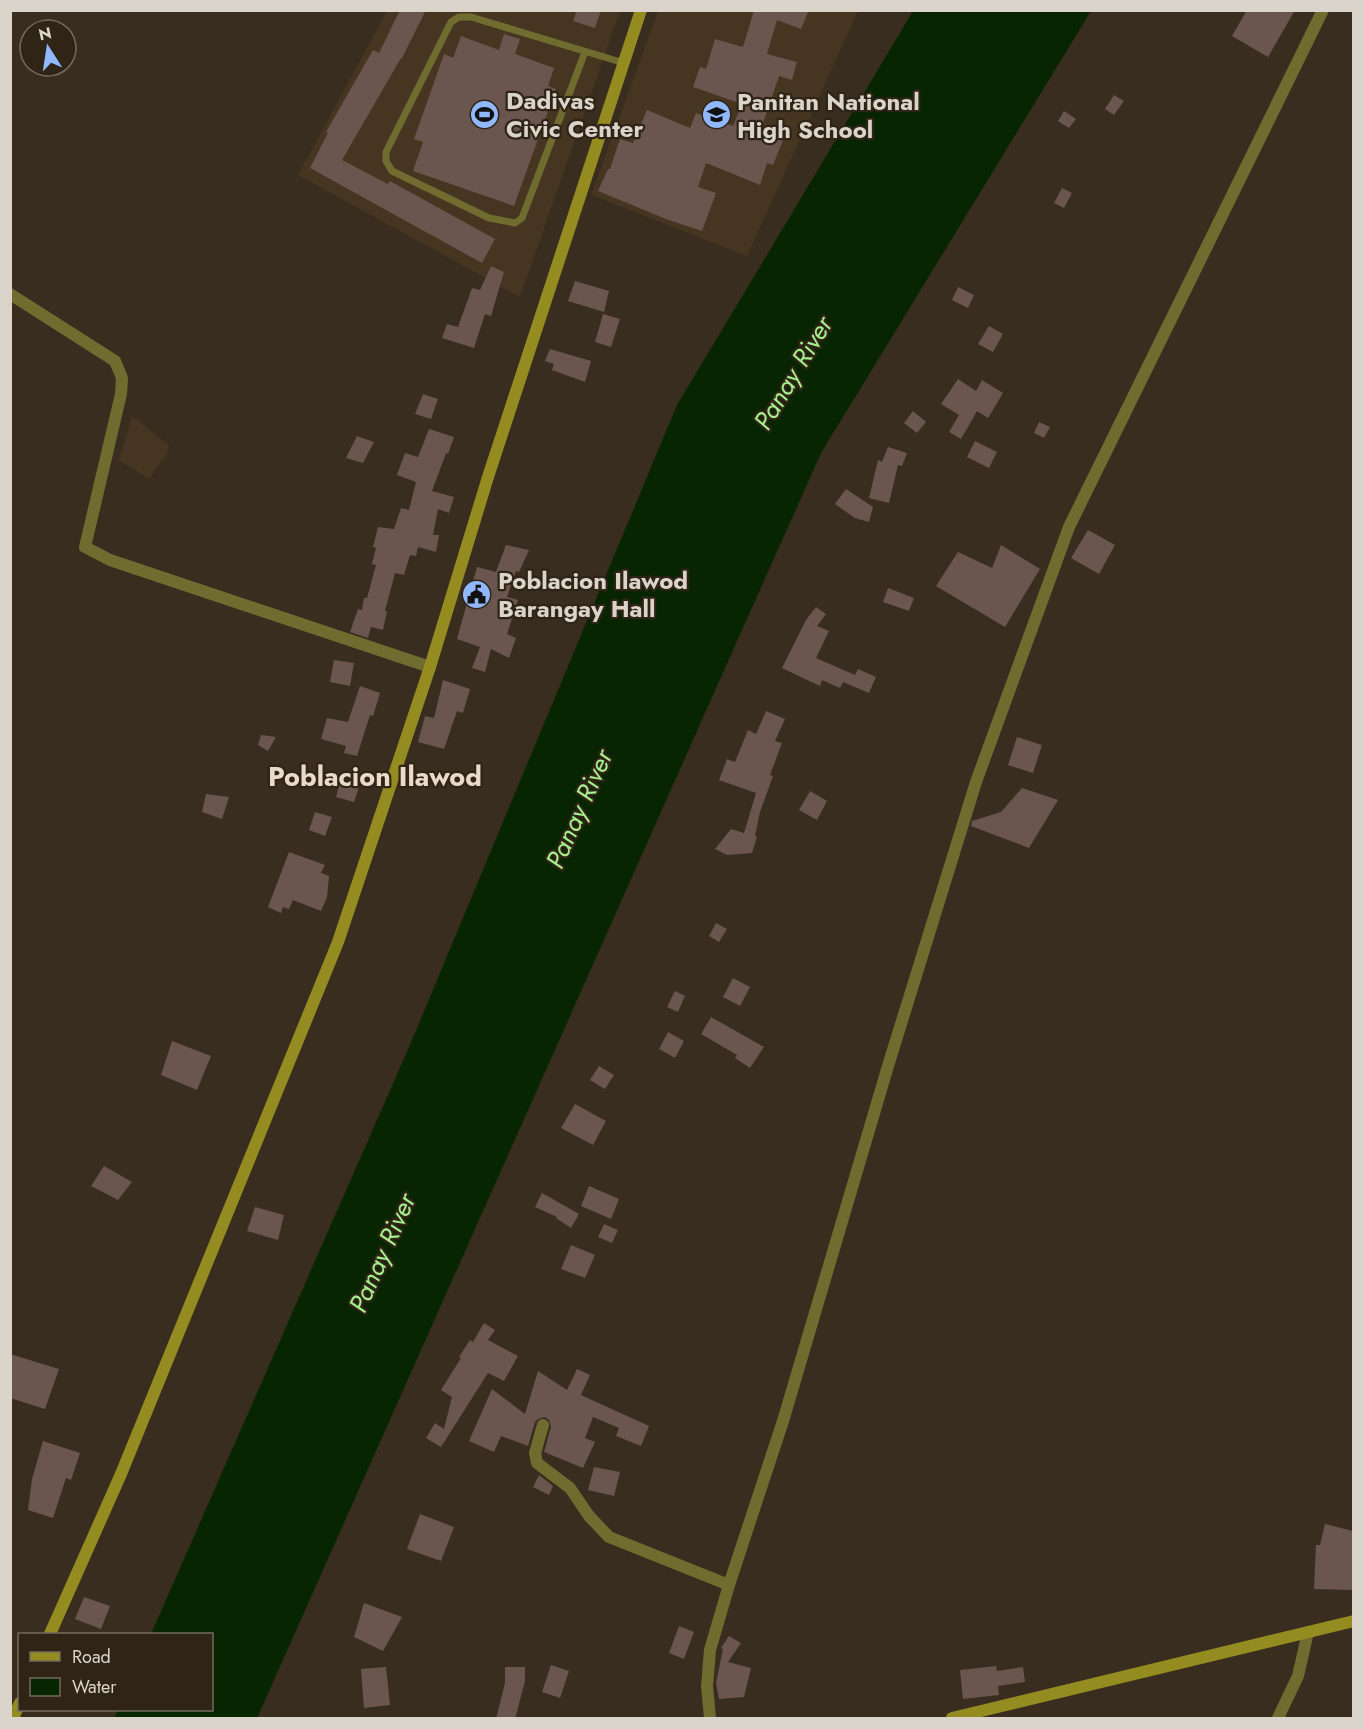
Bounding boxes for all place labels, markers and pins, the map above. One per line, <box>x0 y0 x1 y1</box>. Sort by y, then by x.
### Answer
place label: Dadivas Civic Center <box>506 83 644 146</box>
place label: Panitan National High School <box>737 84 920 147</box>
sports icon: Dadivas Civic Center <box>469 98 501 130</box>
school or university icon: Panitan National High School <box>700 99 732 131</box>
place label: Poblacion Ilawod Barangay Hall <box>498 563 688 626</box>
public building icon: Poblacion Ilawod Barangay Hall <box>461 578 493 610</box>

